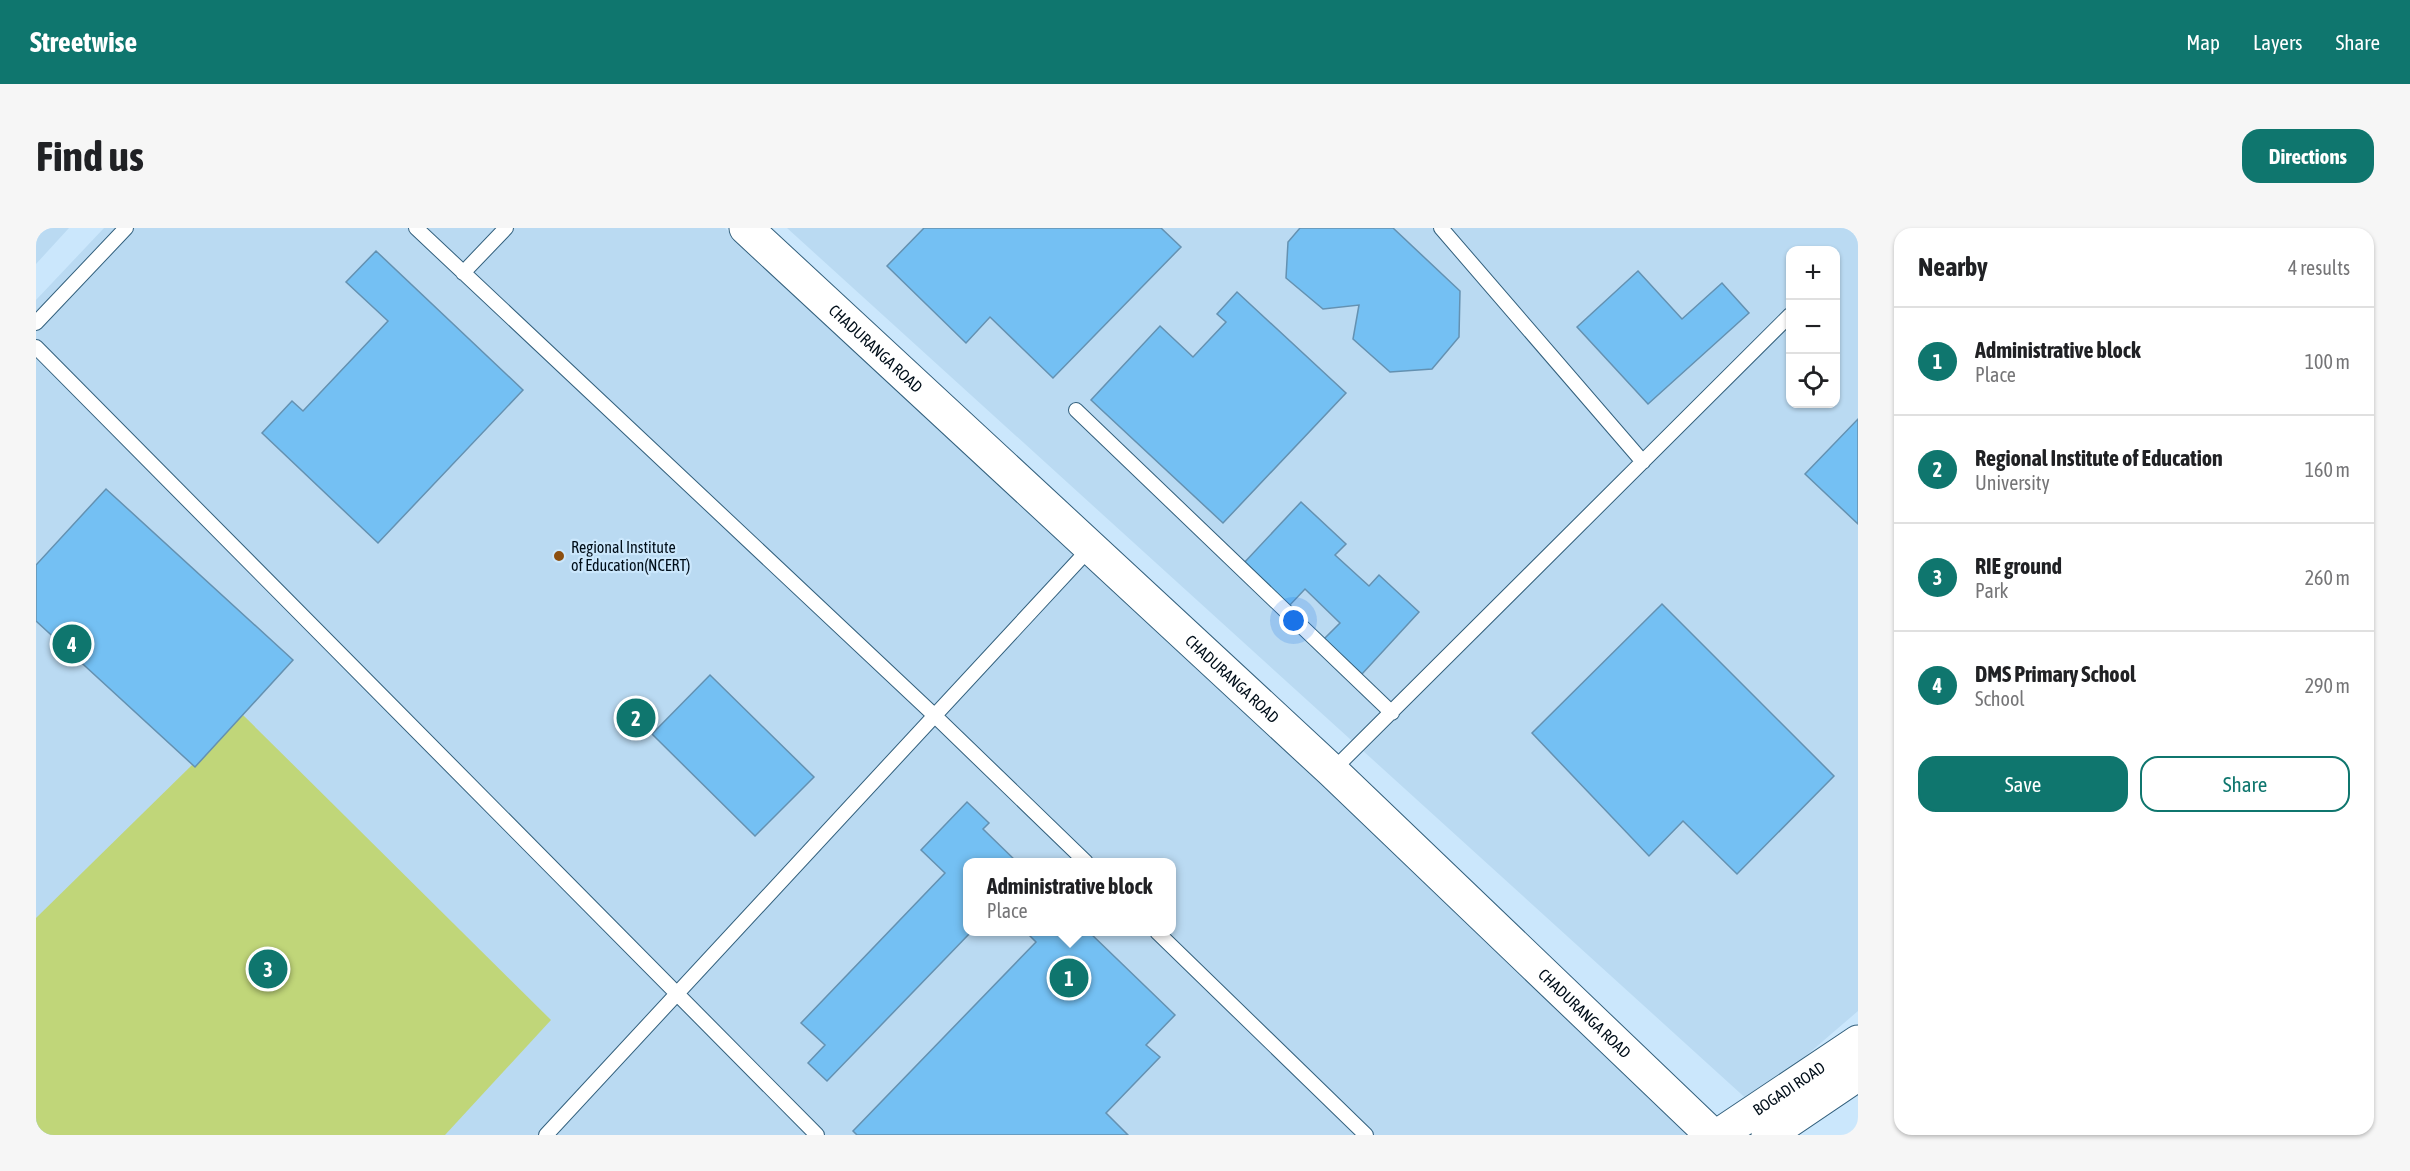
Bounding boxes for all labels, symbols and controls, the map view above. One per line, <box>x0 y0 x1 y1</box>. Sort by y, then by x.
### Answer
text: Streetwise <box>30 26 137 58</box>
text: Map <box>2186 30 2220 54</box>
text: Layers <box>2253 30 2303 54</box>
text: Share <box>2336 30 2380 54</box>
button: Directions <box>2242 129 2374 183</box>
text: Find us <box>36 132 144 180</box>
map controls <box>1786 246 1840 408</box>
button: + <box>1786 246 1840 300</box>
text: Nearby <box>1918 252 1988 282</box>
text: 4 results <box>2288 256 2350 279</box>
button: − <box>1786 300 1840 354</box>
street label: CHADURANGA ROAD <box>825 301 926 396</box>
text: Administrative block <box>1975 337 2141 363</box>
text: 1 <box>1933 350 1942 373</box>
text: 100 m <box>2305 350 2350 373</box>
button: locate <box>1786 354 1840 408</box>
text: Place <box>1975 363 2016 386</box>
text: Regional Institute of Education <box>1975 445 2223 471</box>
text: 2 <box>1933 458 1942 481</box>
text: 160 m <box>2305 458 2350 481</box>
text: University <box>1975 471 2050 494</box>
place label: Regional Institute of Education(NCERT) <box>571 538 691 575</box>
marker: Regional Institute of Education(NCERT) <box>552 549 566 563</box>
text: RIE ground <box>1975 553 2062 579</box>
text: 3 <box>1933 566 1942 589</box>
text: 260 m <box>2305 566 2350 589</box>
text: Park <box>1975 579 2008 602</box>
your location <box>1279 606 1308 635</box>
pin: 4 <box>52 622 92 666</box>
street label: CHADURANGA ROAD <box>1182 631 1283 726</box>
text: DMS Primary School <box>1975 661 2136 687</box>
text: 4 <box>1933 674 1942 697</box>
text: 290 m <box>2305 674 2350 697</box>
text: School <box>1975 687 2025 710</box>
pin: 2 <box>616 696 656 740</box>
button: Save <box>1918 756 2128 812</box>
button: Share <box>2140 756 2350 812</box>
popup <box>963 858 1176 936</box>
text: Administrative block <box>987 873 1152 899</box>
text: Place <box>987 899 1028 922</box>
pin: 3 <box>248 946 288 992</box>
pin: 1 <box>1050 956 1088 1000</box>
street label: CHADURANGA ROAD <box>1535 965 1635 1061</box>
street label: BOGADI ROAD <box>1750 1058 1828 1119</box>

